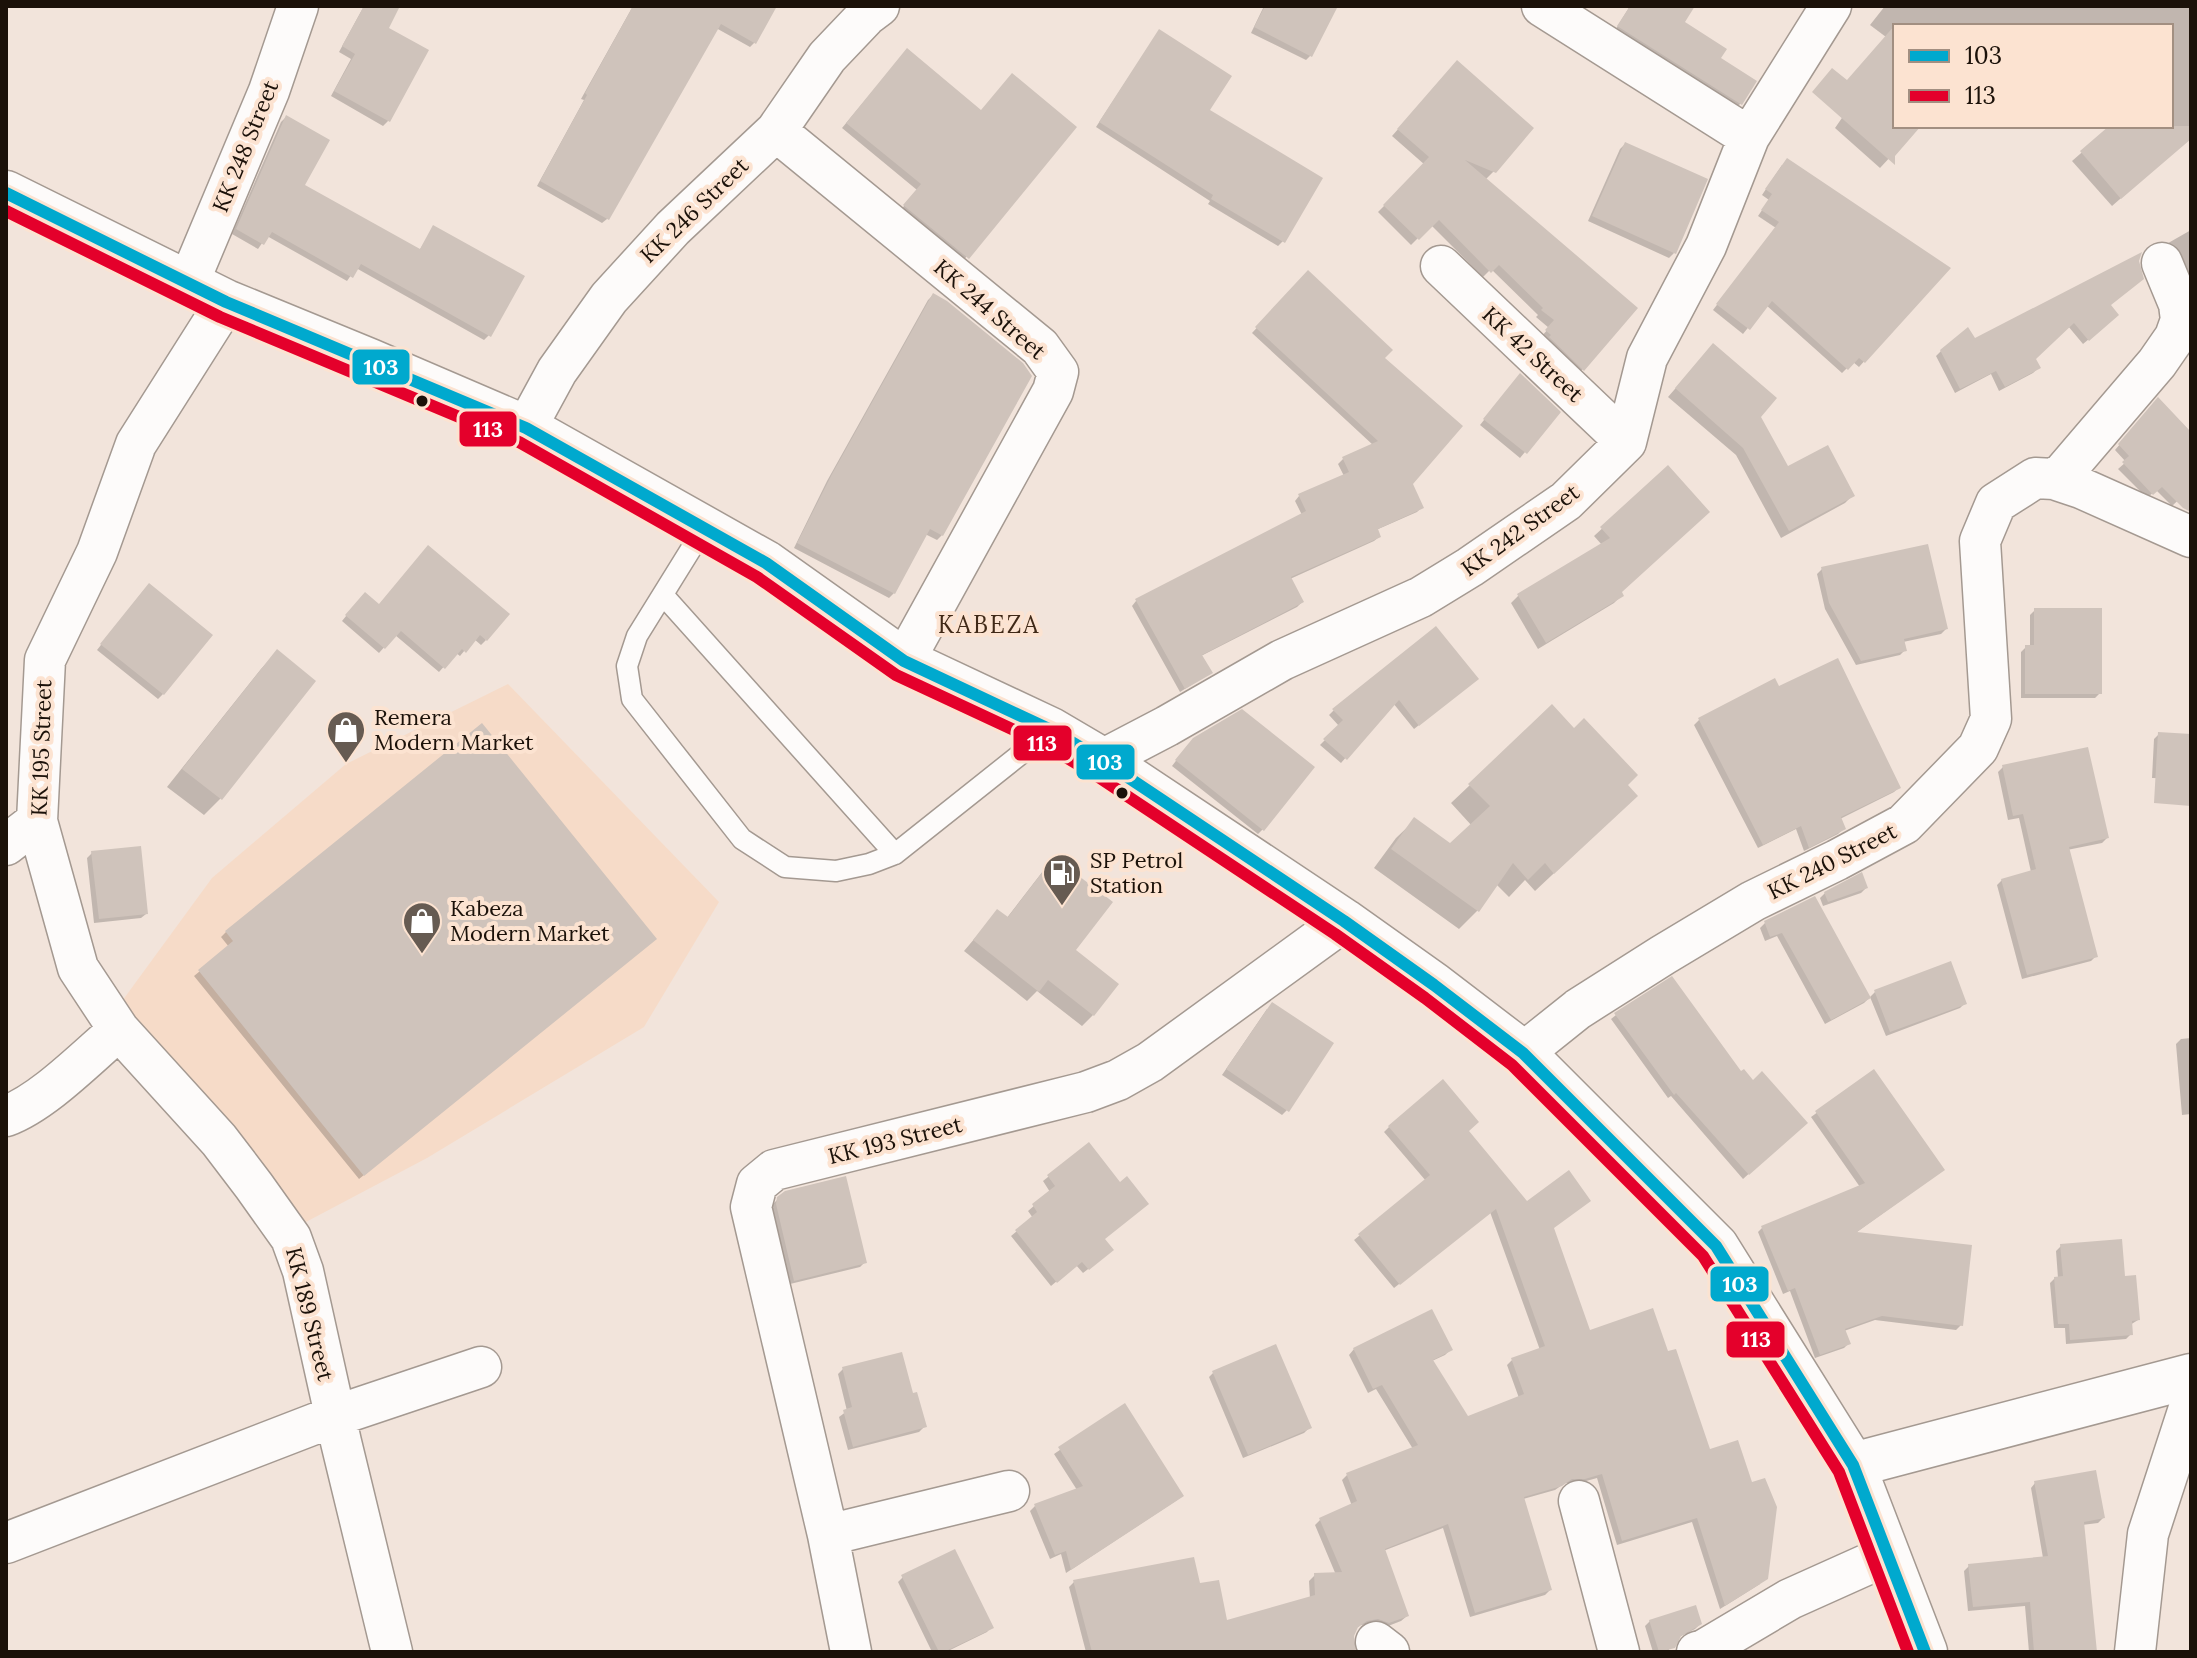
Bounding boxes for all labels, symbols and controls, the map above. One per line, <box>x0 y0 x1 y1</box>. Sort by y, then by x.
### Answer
legend <box>1893 24 2173 128</box>
text: 103 <box>1965 40 2002 71</box>
street label: KK 248 Street <box>206 76 284 216</box>
text: 113 <box>1965 80 1996 111</box>
street label: KK 246 Street <box>634 151 754 269</box>
street label: KK 244 Street <box>928 253 1052 366</box>
street label: KK 42 Street <box>1477 300 1590 408</box>
line badge: 103 <box>351 348 411 386</box>
text: 103 <box>363 353 399 381</box>
unlabelled marker <box>414 393 430 409</box>
line badge: 113 <box>458 410 518 448</box>
text: 113 <box>473 415 503 443</box>
street label: KK 242 Street <box>1456 478 1585 582</box>
district label: KABEZA <box>938 609 1040 640</box>
street label: KK 195 Street <box>25 679 57 817</box>
place label: Remera Modern Market <box>374 703 534 756</box>
shop icon: Remera Modern Market <box>325 709 367 764</box>
line badge: 113 <box>1012 724 1073 762</box>
text: 113 <box>1027 729 1057 757</box>
line badge: 103 <box>1075 743 1136 781</box>
text: 103 <box>1087 748 1123 776</box>
unlabelled marker <box>1114 785 1130 801</box>
street label: KK 240 Street <box>1763 816 1902 905</box>
place label: SP Petrol Station <box>1090 846 1183 899</box>
fuel station icon: SP Petrol Station <box>1041 852 1083 907</box>
place label: Kabeza Modern Market <box>450 894 610 947</box>
shop icon: Kabeza Modern Market <box>401 900 443 955</box>
street label: KK 193 Street <box>825 1110 965 1170</box>
street label: KK 189 Street <box>280 1244 340 1384</box>
line badge: 103 <box>1709 1265 1770 1303</box>
text: 103 <box>1722 1270 1758 1298</box>
line badge: 113 <box>1725 1320 1786 1359</box>
text: 113 <box>1741 1325 1771 1353</box>

